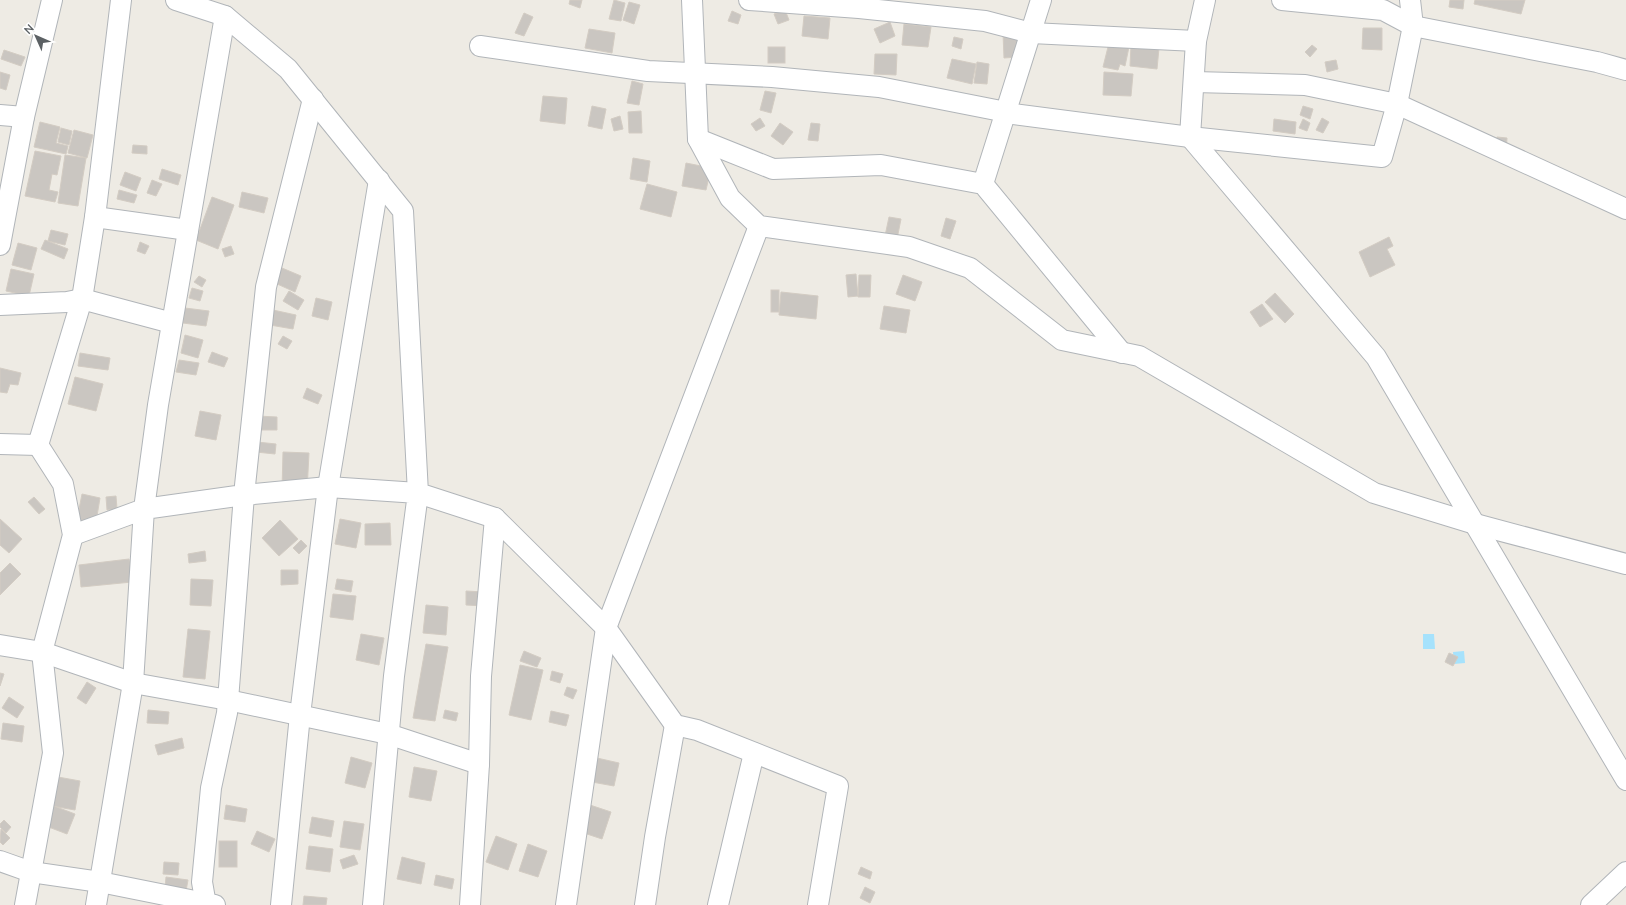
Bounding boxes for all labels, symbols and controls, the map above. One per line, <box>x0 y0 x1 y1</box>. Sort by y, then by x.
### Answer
north arrow <box>16 16 56 56</box>
text: N <box>21 21 37 37</box>

